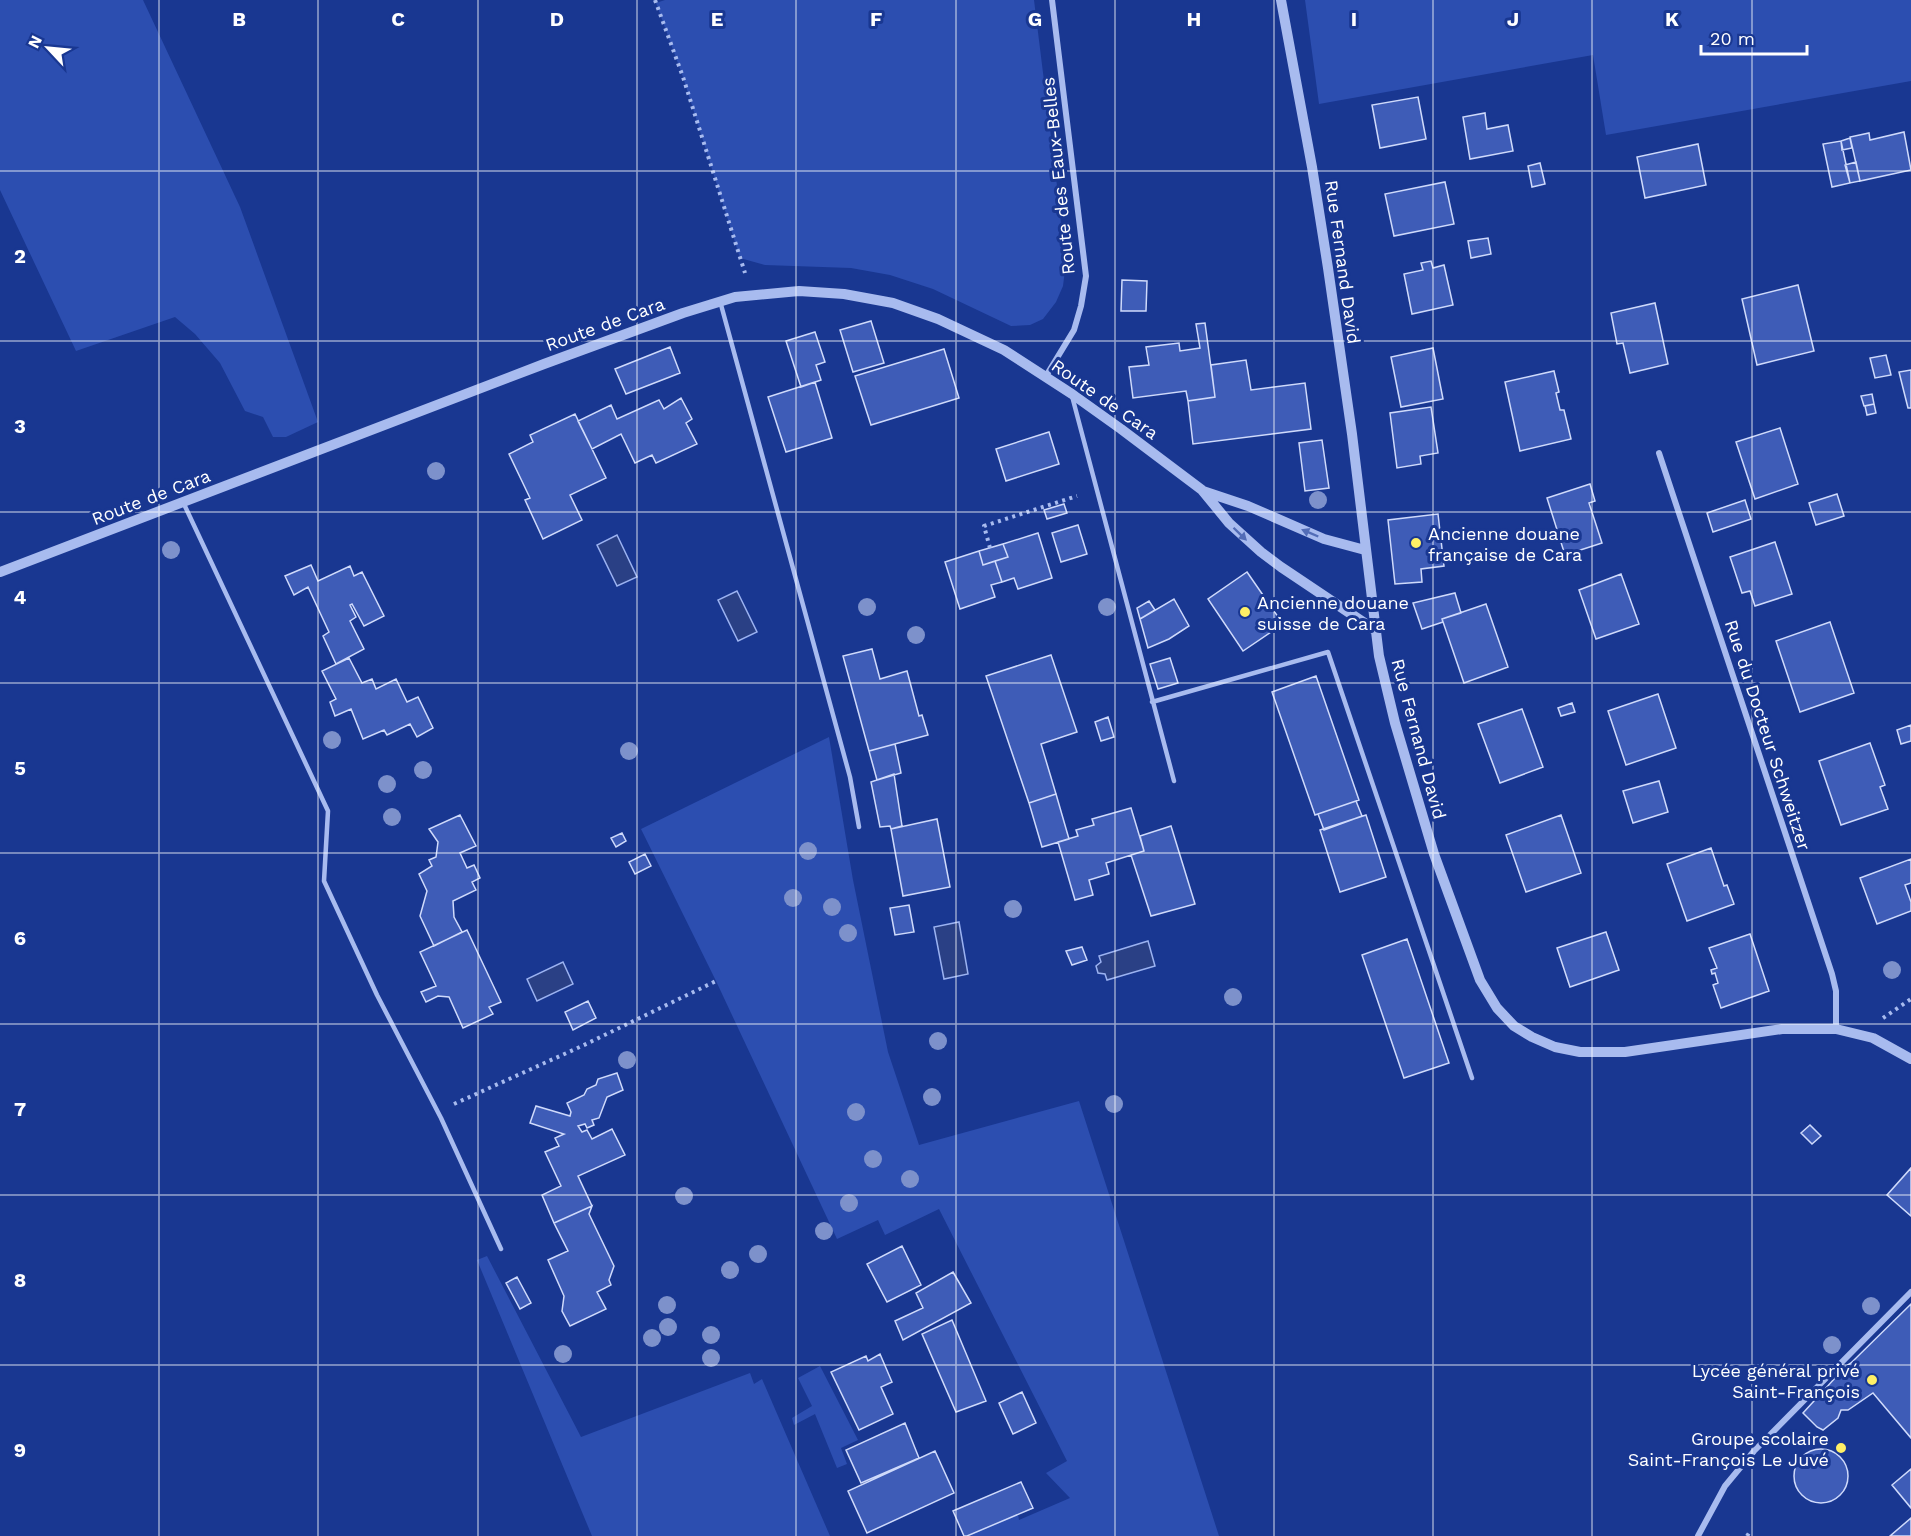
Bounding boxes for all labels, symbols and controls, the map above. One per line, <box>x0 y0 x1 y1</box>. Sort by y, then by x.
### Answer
text: B <box>232 7 246 31</box>
text: C <box>391 7 405 31</box>
text: D <box>550 7 564 31</box>
text: E <box>711 7 723 31</box>
text: F <box>870 7 882 31</box>
text: G <box>1028 7 1042 31</box>
text: H <box>1187 7 1201 31</box>
text: I <box>1351 7 1357 31</box>
text: J <box>1507 7 1519 31</box>
text: K <box>1665 7 1679 31</box>
north arrow <box>18 18 78 78</box>
scale bar <box>1701 18 1808 56</box>
text: 20 m <box>1710 28 1755 49</box>
text: N <box>24 32 46 51</box>
street label: Route des Eaux-Belles <box>1037 76 1079 276</box>
street label: Rue Fernand David <box>1321 179 1365 345</box>
text: 2 <box>14 244 26 268</box>
street label: Route de Cara <box>543 293 667 355</box>
street label: Route de Cara <box>1048 354 1162 444</box>
text: 3 <box>14 414 26 438</box>
street label: Route de Cara <box>89 465 213 529</box>
place label: Ancienne douane française de Cara <box>1428 523 1582 565</box>
one-way arrow <box>1233 527 1247 541</box>
one-way arrow <box>1300 528 1318 538</box>
marker: Ancienne douane française de Cara <box>1409 536 1423 550</box>
text: 4 <box>14 585 27 609</box>
place label: Ancienne douane suisse de Cara <box>1257 592 1409 634</box>
marker: Ancienne douane suisse de Cara <box>1238 605 1252 619</box>
street label: Rue du Docteur Schweitzer <box>1721 617 1815 853</box>
street label: Rue Fernand David <box>1387 656 1451 822</box>
text: 5 <box>14 756 26 780</box>
text: 6 <box>14 926 26 950</box>
text: 7 <box>14 1097 26 1121</box>
text: 8 <box>14 1268 26 1292</box>
place label: Lycée général privé Saint-François <box>1692 1360 1860 1402</box>
marker: Lycée général privé Saint-François <box>1865 1373 1879 1387</box>
place label: Groupe scolaire Saint-François Le Juvé <box>1628 1428 1829 1470</box>
text: 9 <box>14 1438 26 1462</box>
marker: Groupe scolaire Saint-François Le Juvé <box>1834 1441 1848 1455</box>

